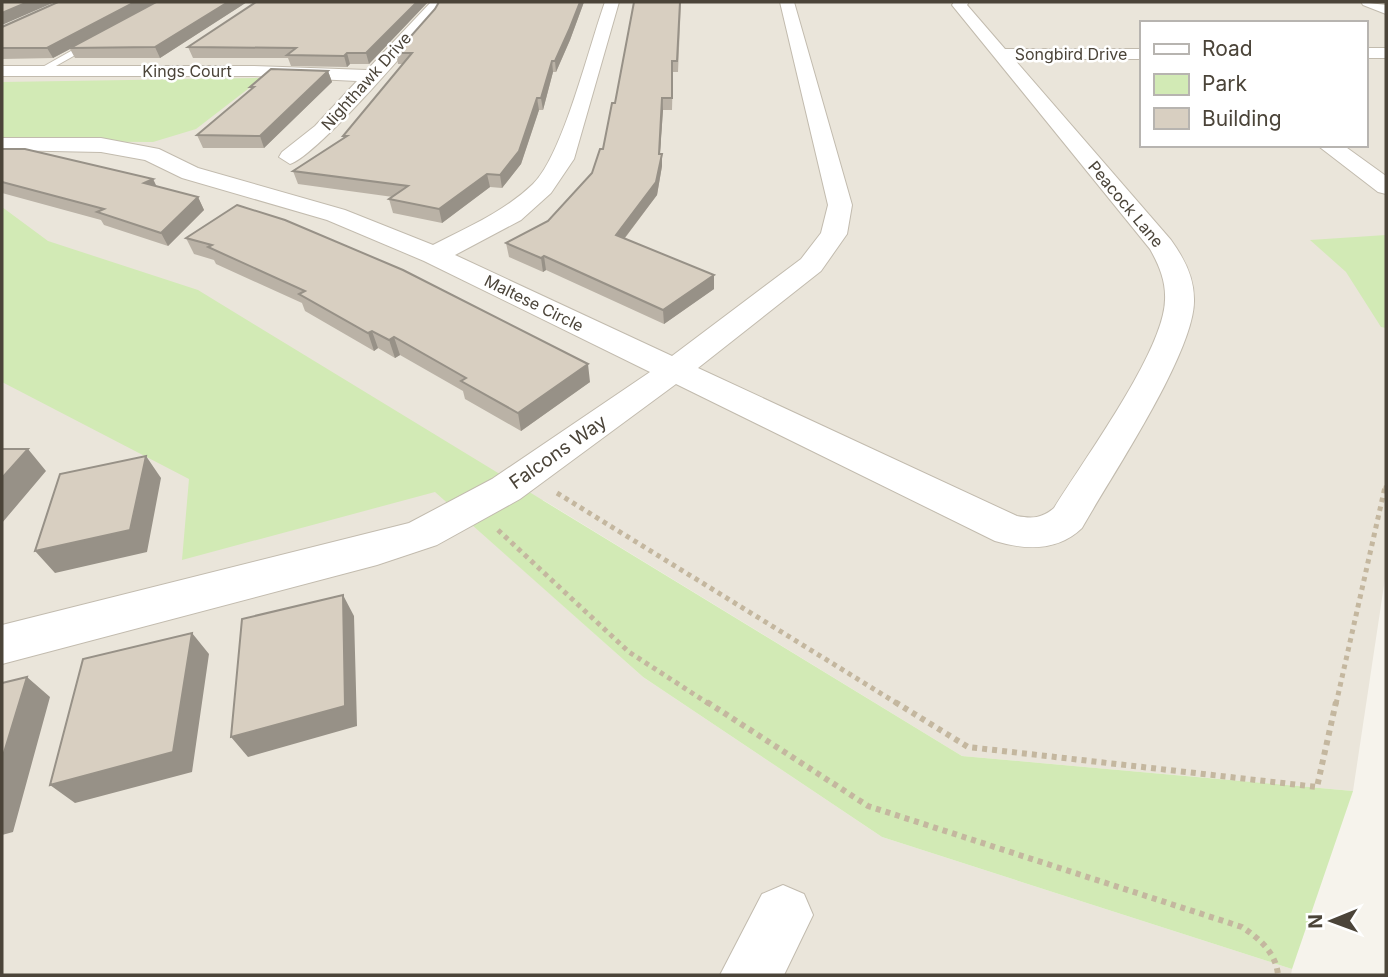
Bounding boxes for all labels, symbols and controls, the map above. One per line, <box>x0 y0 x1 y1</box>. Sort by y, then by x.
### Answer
legend <box>1140 21 1367 147</box>
street label: Nighthawk Drive <box>317 28 415 134</box>
text: Road <box>1202 36 1253 61</box>
street label: Songbird Drive <box>1015 44 1127 64</box>
street label: Kings Court <box>142 61 232 81</box>
text: Park <box>1202 71 1247 96</box>
text: Building <box>1202 106 1282 131</box>
street label: Peacock Lane <box>1084 157 1168 251</box>
street label: Maltese Circle <box>481 270 587 336</box>
street label: Falcons Way <box>505 410 611 494</box>
north arrow <box>1297 886 1367 956</box>
text: N <box>1304 914 1327 929</box>

